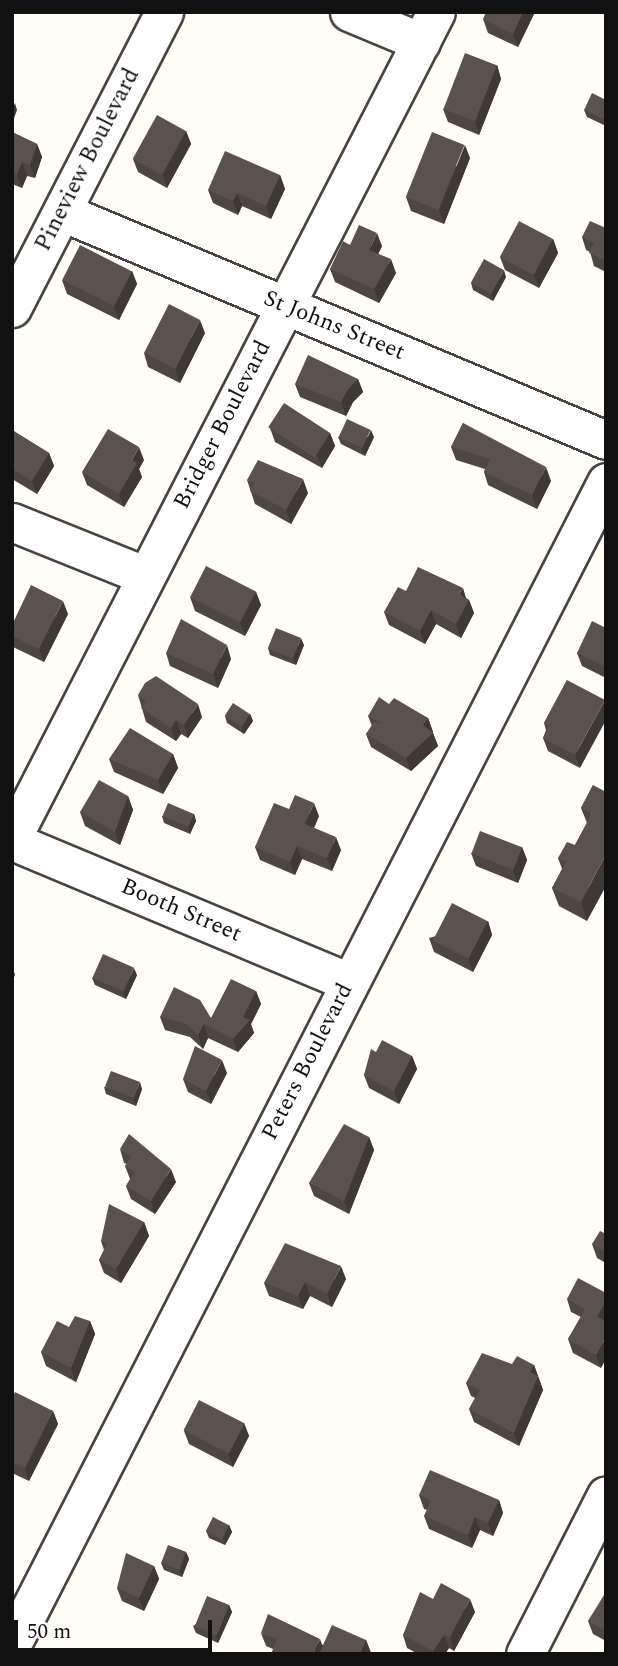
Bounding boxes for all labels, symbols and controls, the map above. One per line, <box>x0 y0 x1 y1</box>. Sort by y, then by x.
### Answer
street label: Pineview Boulevard <box>30 64 146 256</box>
street label: St Johns Street <box>259 285 409 367</box>
street label: Bridger Boulevard <box>169 336 277 514</box>
street label: Booth Street <box>117 873 245 949</box>
street label: Peters Boulevard <box>257 979 359 1145</box>
scale bar <box>18 1606 215 1650</box>
text: 50 m <box>27 1616 71 1648</box>

